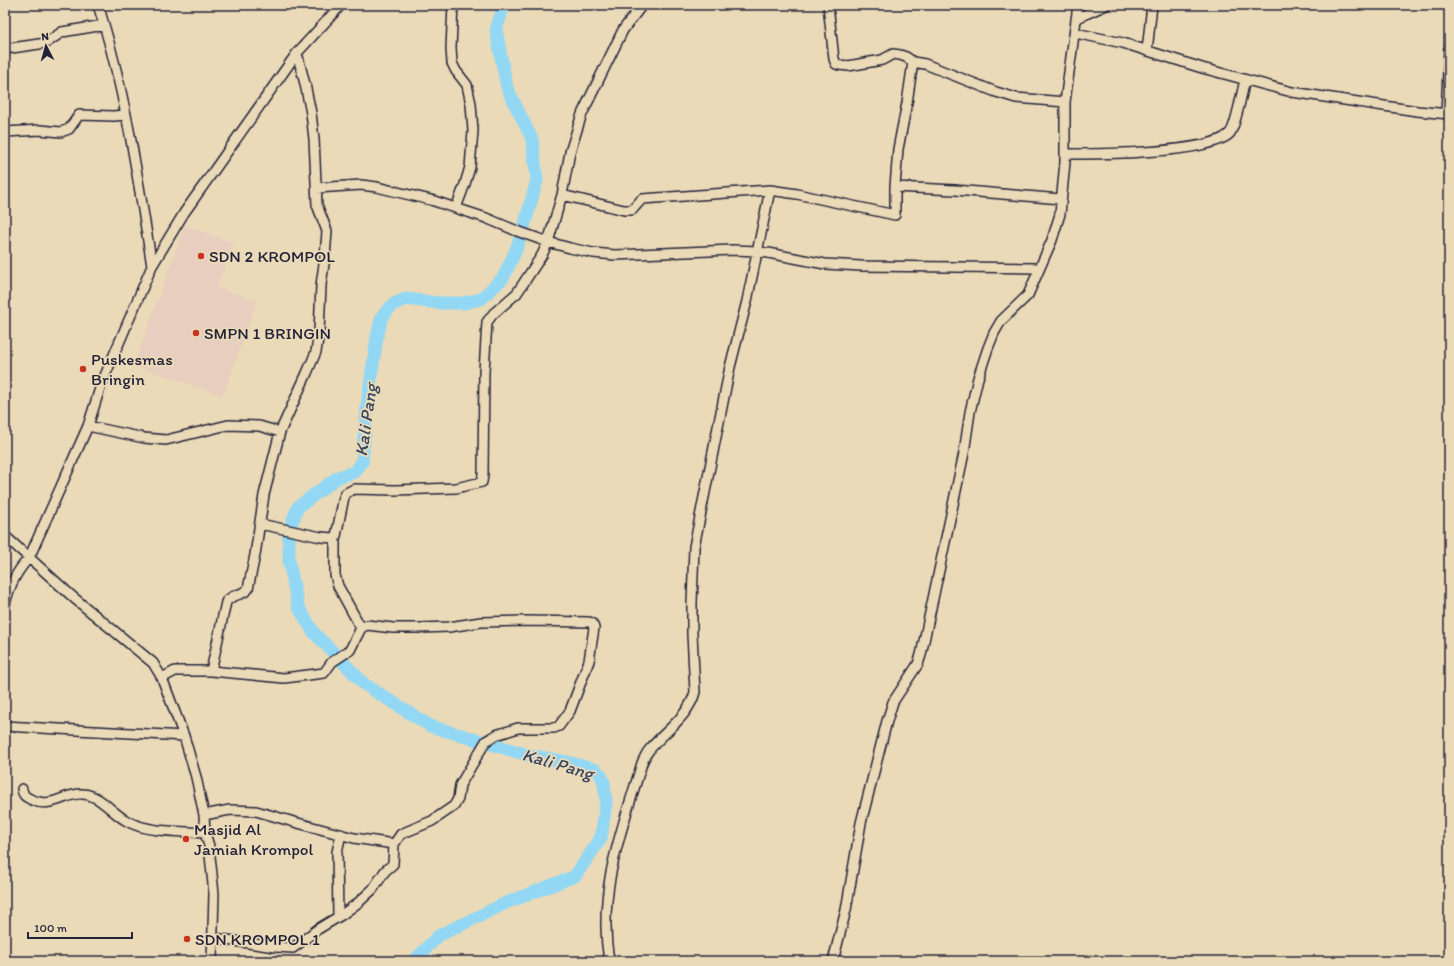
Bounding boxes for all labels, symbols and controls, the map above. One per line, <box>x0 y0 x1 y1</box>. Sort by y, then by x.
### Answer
north arrow <box>26 26 66 66</box>
text: N <box>41 30 49 43</box>
place label: SDN 2 KROMPOL <box>209 246 335 266</box>
marker: SDN 2 KROMPOL <box>196 251 206 261</box>
place label: SMPN 1 BRINGIN <box>204 323 331 343</box>
marker: SMPN 1 BRINGIN <box>191 328 201 338</box>
place label: Puskesmas Bringin <box>91 349 173 389</box>
marker: Puskesmas Bringin <box>78 364 88 374</box>
water label: Kali Pang <box>350 380 382 458</box>
water label: Kali Pang <box>520 743 599 785</box>
place label: Masjid Al Jamiah Krompol <box>194 819 313 859</box>
marker: Masjid Al Jamiah Krompol <box>181 834 191 844</box>
scale bar <box>28 914 132 940</box>
text: 100 m <box>34 921 67 935</box>
place label: SDN KROMPOL 1 <box>195 929 320 949</box>
marker: SDN KROMPOL 1 <box>182 934 192 944</box>

